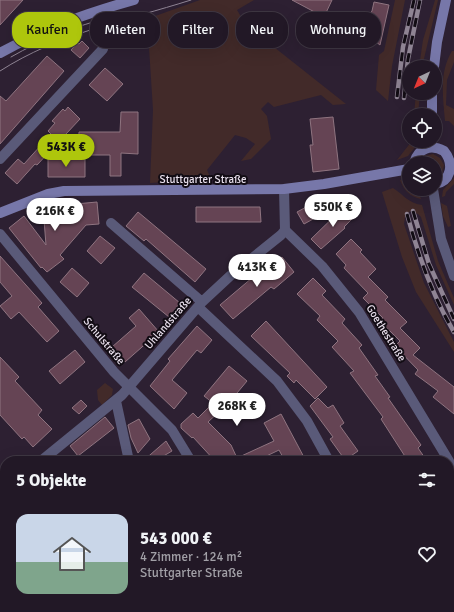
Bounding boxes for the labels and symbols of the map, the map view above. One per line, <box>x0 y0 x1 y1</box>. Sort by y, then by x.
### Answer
north arrow <box>402 60 442 100</box>
pin: 543K € <box>33 134 99 168</box>
street label: Stuttgarter Straße <box>160 173 246 186</box>
pin: 550K € <box>300 194 366 228</box>
pin: 216K € <box>22 198 88 232</box>
pin: 413K € <box>224 254 290 288</box>
street label: Uhlandstraße <box>142 294 194 352</box>
street label: Goethestraße <box>363 302 409 364</box>
street label: Schulstraße <box>81 315 127 367</box>
pin: 268K € <box>204 393 270 427</box>

